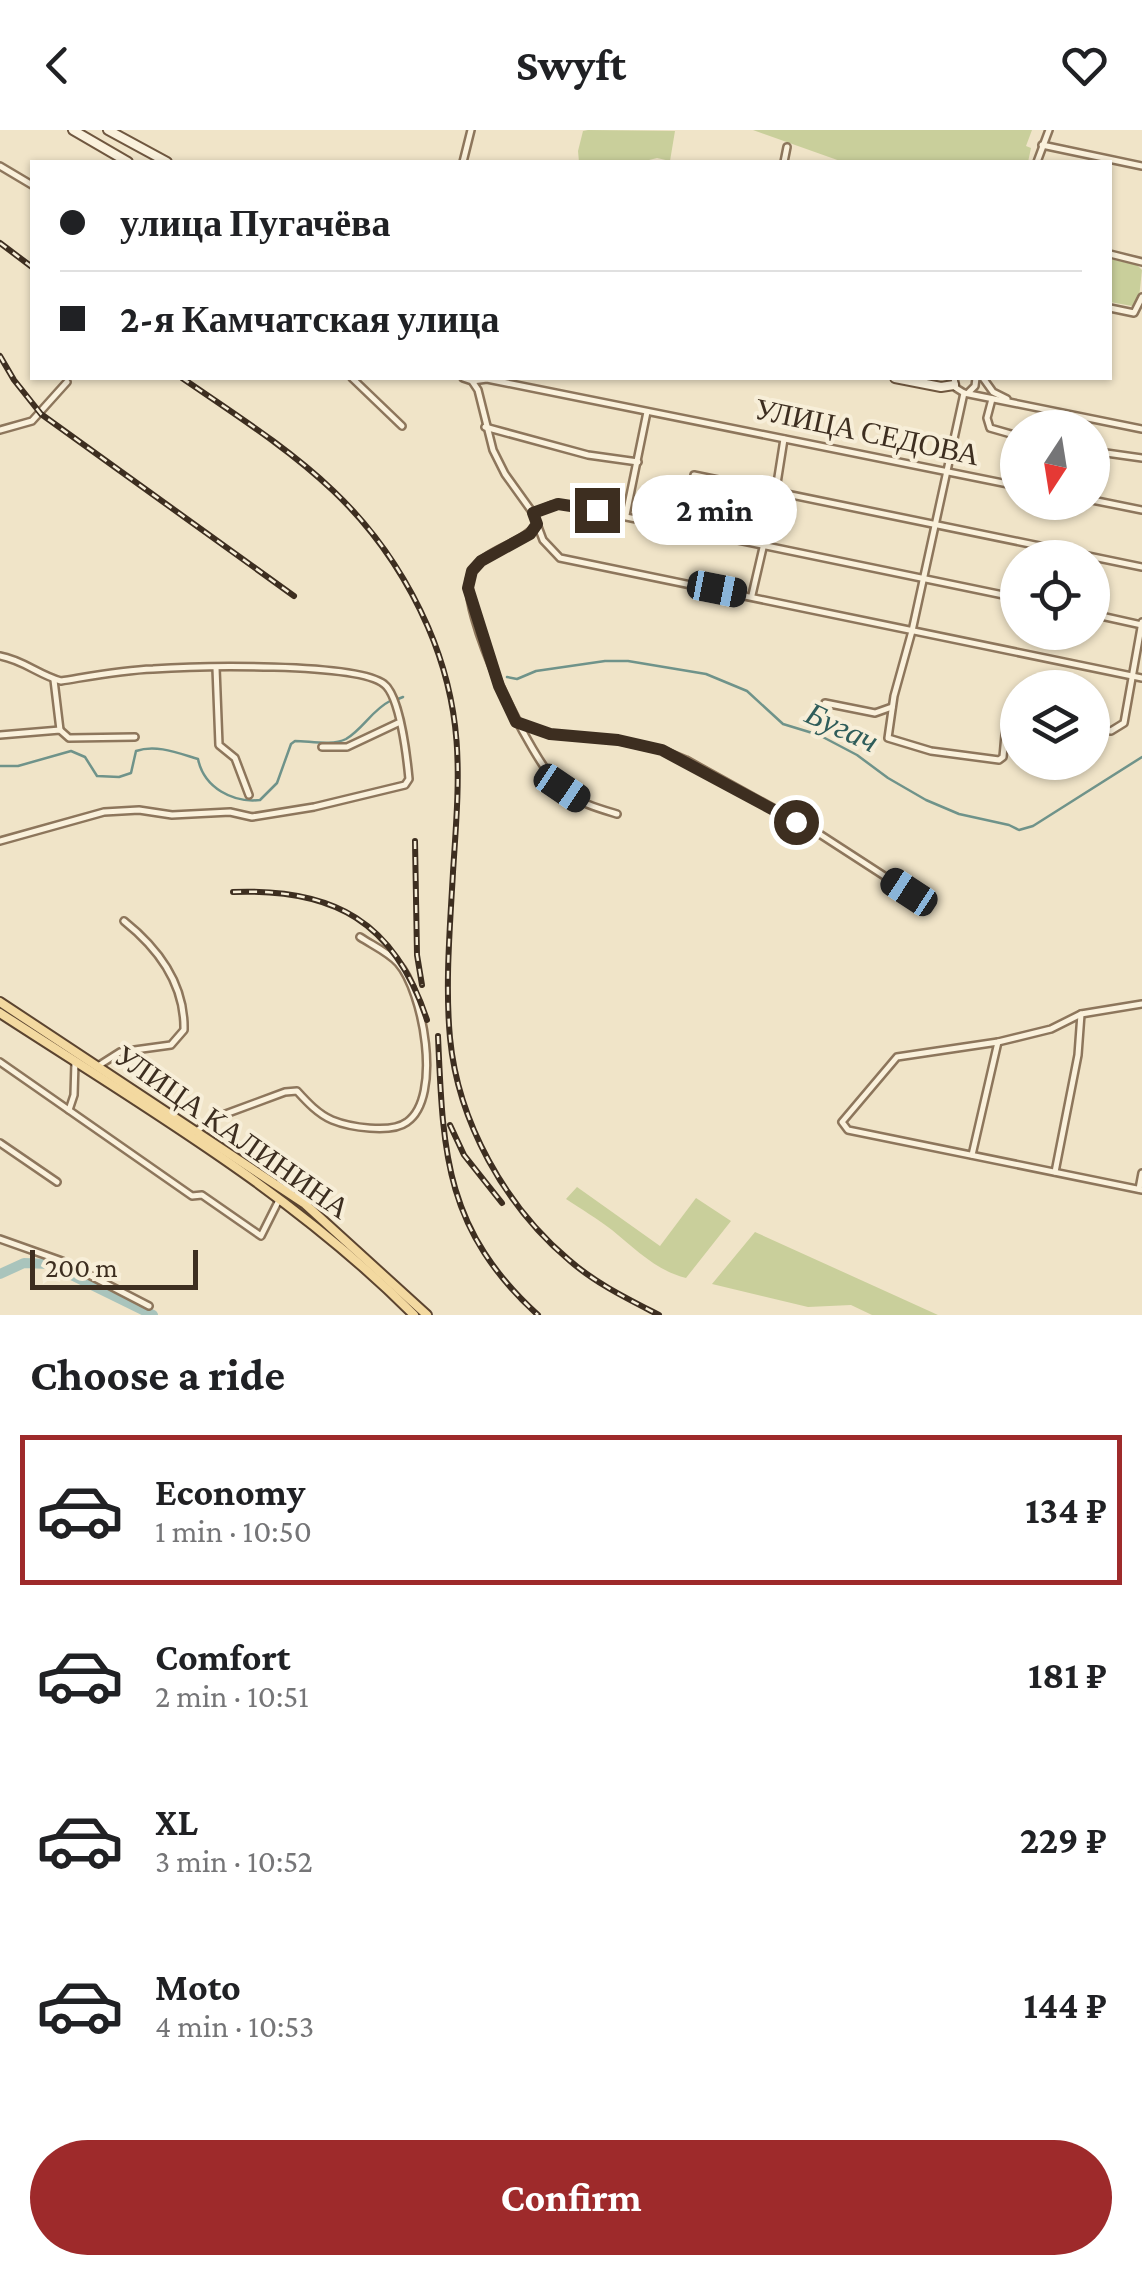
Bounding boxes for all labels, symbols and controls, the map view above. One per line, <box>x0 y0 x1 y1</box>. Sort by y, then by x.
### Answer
icon: back <box>30 38 85 93</box>
icon: heart <box>1057 38 1112 93</box>
text: Swyft <box>516 40 626 90</box>
text: улица Пугачёва <box>120 202 391 244</box>
text: 2-я Камчатская улица <box>120 298 500 340</box>
street label: УЛИЦА СЕДОВА <box>752 392 983 472</box>
north arrow <box>1000 410 1110 520</box>
map controls <box>1000 410 1110 780</box>
callout: 2 min <box>632 475 797 545</box>
route end <box>575 488 620 533</box>
text: 2 min <box>676 492 753 528</box>
button: locate <box>1000 540 1110 650</box>
car <box>685 569 749 609</box>
button: layers <box>1000 670 1110 780</box>
water label: Бугач <box>799 694 884 759</box>
car <box>529 759 595 817</box>
route start <box>774 800 819 845</box>
car <box>876 863 942 921</box>
street label: УЛИЦА КАЛИНИНА <box>108 1038 356 1225</box>
scale bar <box>30 1245 198 1290</box>
text: 200 m <box>45 1252 118 1283</box>
text: Choose a ride <box>30 1350 285 1400</box>
icon: car <box>35 1465 125 1555</box>
text: Economy <box>155 1471 305 1513</box>
text: 134 ₽ <box>1025 1489 1107 1531</box>
text: 1 min · 10:50 <box>155 1513 312 1549</box>
icon: car <box>35 1630 125 1720</box>
text: Comfort <box>155 1636 291 1678</box>
text: 181 ₽ <box>1028 1654 1107 1696</box>
text: 2 min · 10:51 <box>155 1678 309 1714</box>
icon: car <box>35 1795 125 1885</box>
text: XL <box>155 1801 198 1843</box>
text: 229 ₽ <box>1020 1819 1107 1861</box>
text: 3 min · 10:52 <box>155 1843 313 1879</box>
icon: car <box>35 1960 125 2050</box>
text: Moto <box>155 1966 241 2008</box>
text: 144 ₽ <box>1023 1984 1107 2026</box>
text: 4 min · 10:53 <box>155 2008 314 2044</box>
button: Confirm <box>30 2140 1112 2255</box>

